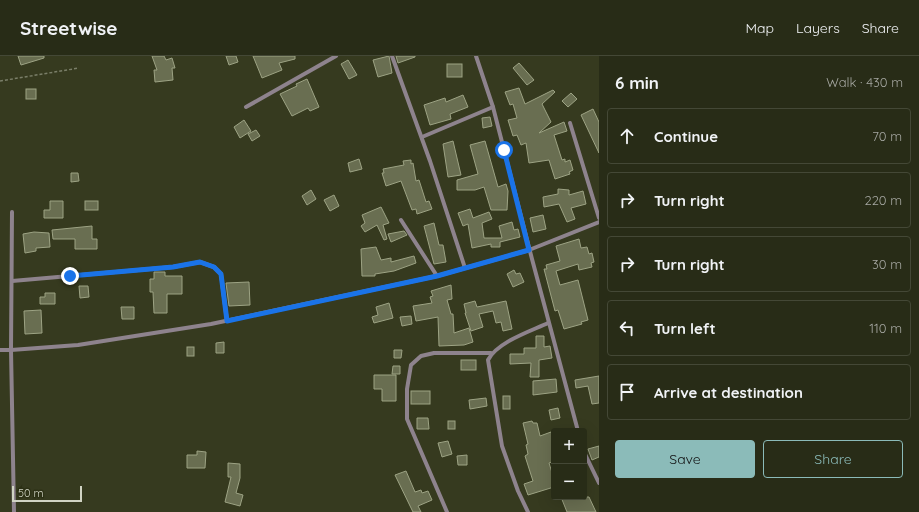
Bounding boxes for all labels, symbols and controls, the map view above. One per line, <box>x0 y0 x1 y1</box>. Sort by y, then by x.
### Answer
text: Streetwise <box>20 16 117 40</box>
text: Map <box>745 19 774 37</box>
text: Layers <box>796 19 840 37</box>
text: Share <box>862 19 899 37</box>
text: 6 min <box>615 72 659 93</box>
text: Walk · 430 m <box>826 74 903 90</box>
icon: ahead <box>616 125 638 147</box>
text: Continue <box>654 127 718 146</box>
text: 70 m <box>872 128 902 144</box>
route start <box>495 141 513 159</box>
icon: right <box>616 189 638 211</box>
text: Turn right <box>654 191 725 210</box>
text: 220 m <box>864 192 902 208</box>
icon: right <box>616 253 638 275</box>
text: Turn right <box>654 255 725 274</box>
text: 30 m <box>872 256 902 272</box>
route end <box>61 267 79 285</box>
icon: left <box>616 317 638 339</box>
text: Turn left <box>654 319 716 338</box>
text: 110 m <box>869 320 902 336</box>
icon: arrive <box>616 381 638 403</box>
text: Arrive at destination <box>654 383 803 402</box>
map controls <box>551 428 587 500</box>
button: + <box>551 428 587 464</box>
button: Save <box>615 440 755 478</box>
button: Share <box>763 440 903 478</box>
button: − <box>551 464 587 500</box>
scale bar <box>12 484 82 503</box>
text: 50 m <box>18 486 44 500</box>

